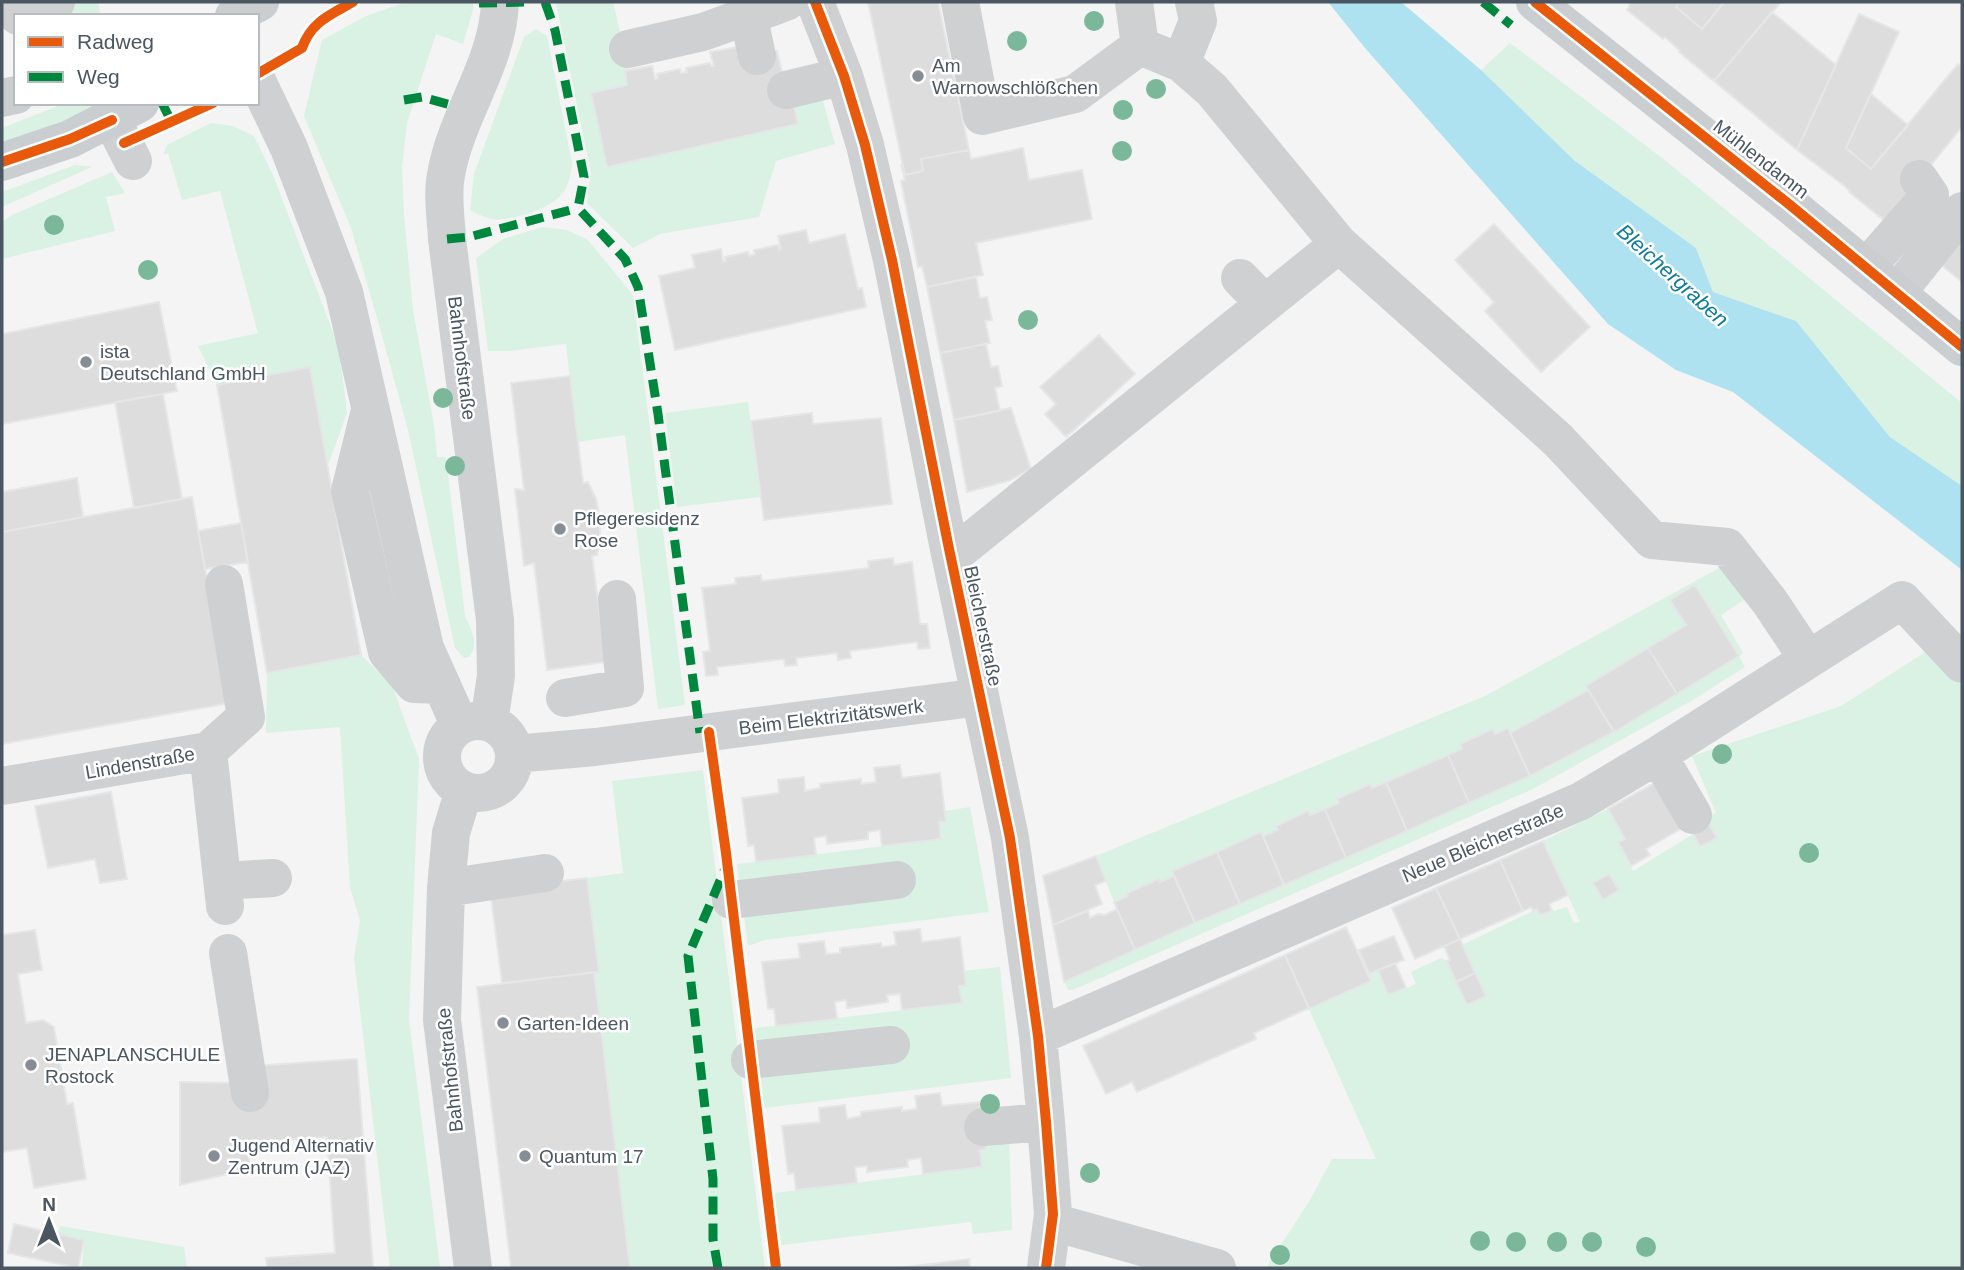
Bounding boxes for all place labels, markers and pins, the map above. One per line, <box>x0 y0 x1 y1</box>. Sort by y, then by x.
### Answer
place label: Am Warnowschlößchen <box>932 55 1098 98</box>
marker: Am Warnowschlößchen <box>910 68 926 84</box>
place label: ista Deutschland GmbH <box>100 341 266 384</box>
marker: ista Deutschland GmbH <box>78 354 94 370</box>
place label: Pflegeresidenz Rose <box>574 508 700 551</box>
marker: Pflegeresidenz Rose <box>552 521 568 537</box>
place label: Garten-Ideen <box>517 1013 629 1034</box>
marker: Garten-Ideen <box>495 1015 511 1031</box>
place label: JENAPLANSCHULE Rostock <box>45 1044 220 1087</box>
marker: JENAPLANSCHULE Rostock <box>23 1057 39 1073</box>
place label: Jugend Alternativ Zentrum (JAZ) <box>228 1135 374 1178</box>
place label: Quantum 17 <box>539 1146 644 1167</box>
marker: Jugend Alternativ Zentrum (JAZ) <box>206 1148 222 1164</box>
marker: Quantum 17 <box>517 1148 533 1164</box>

